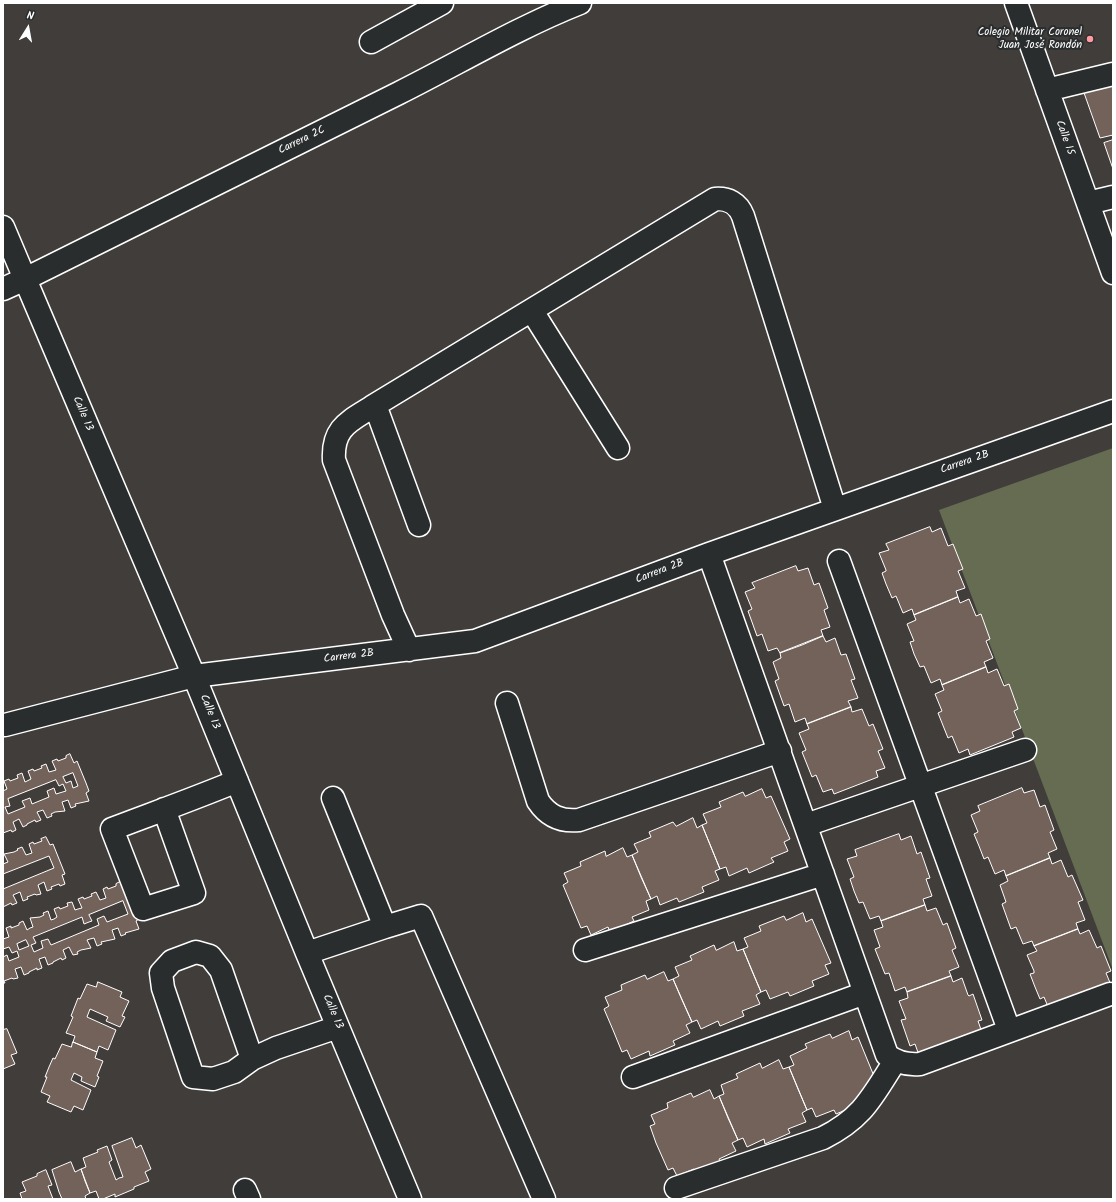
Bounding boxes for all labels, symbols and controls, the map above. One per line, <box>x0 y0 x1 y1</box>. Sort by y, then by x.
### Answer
text: N <box>25 7 35 26</box>
north arrow <box>8 8 48 48</box>
place label: Colegio Militar Coronel Juan José Rondón <box>978 26 1082 52</box>
marker: Colegio Militar Coronel Juan José Rondón <box>1085 34 1095 44</box>
street label: Calle 15 <box>1052 119 1076 157</box>
street label: Carrera 2C <box>277 124 327 158</box>
street label: Calle 13 <box>69 395 95 433</box>
street label: Carrera 2B <box>939 449 991 477</box>
street label: Carrera 2B <box>634 557 686 587</box>
street label: Carrera 2B <box>323 647 375 667</box>
street label: Calle 13 <box>196 693 222 731</box>
street label: Calle 13 <box>319 993 345 1031</box>

